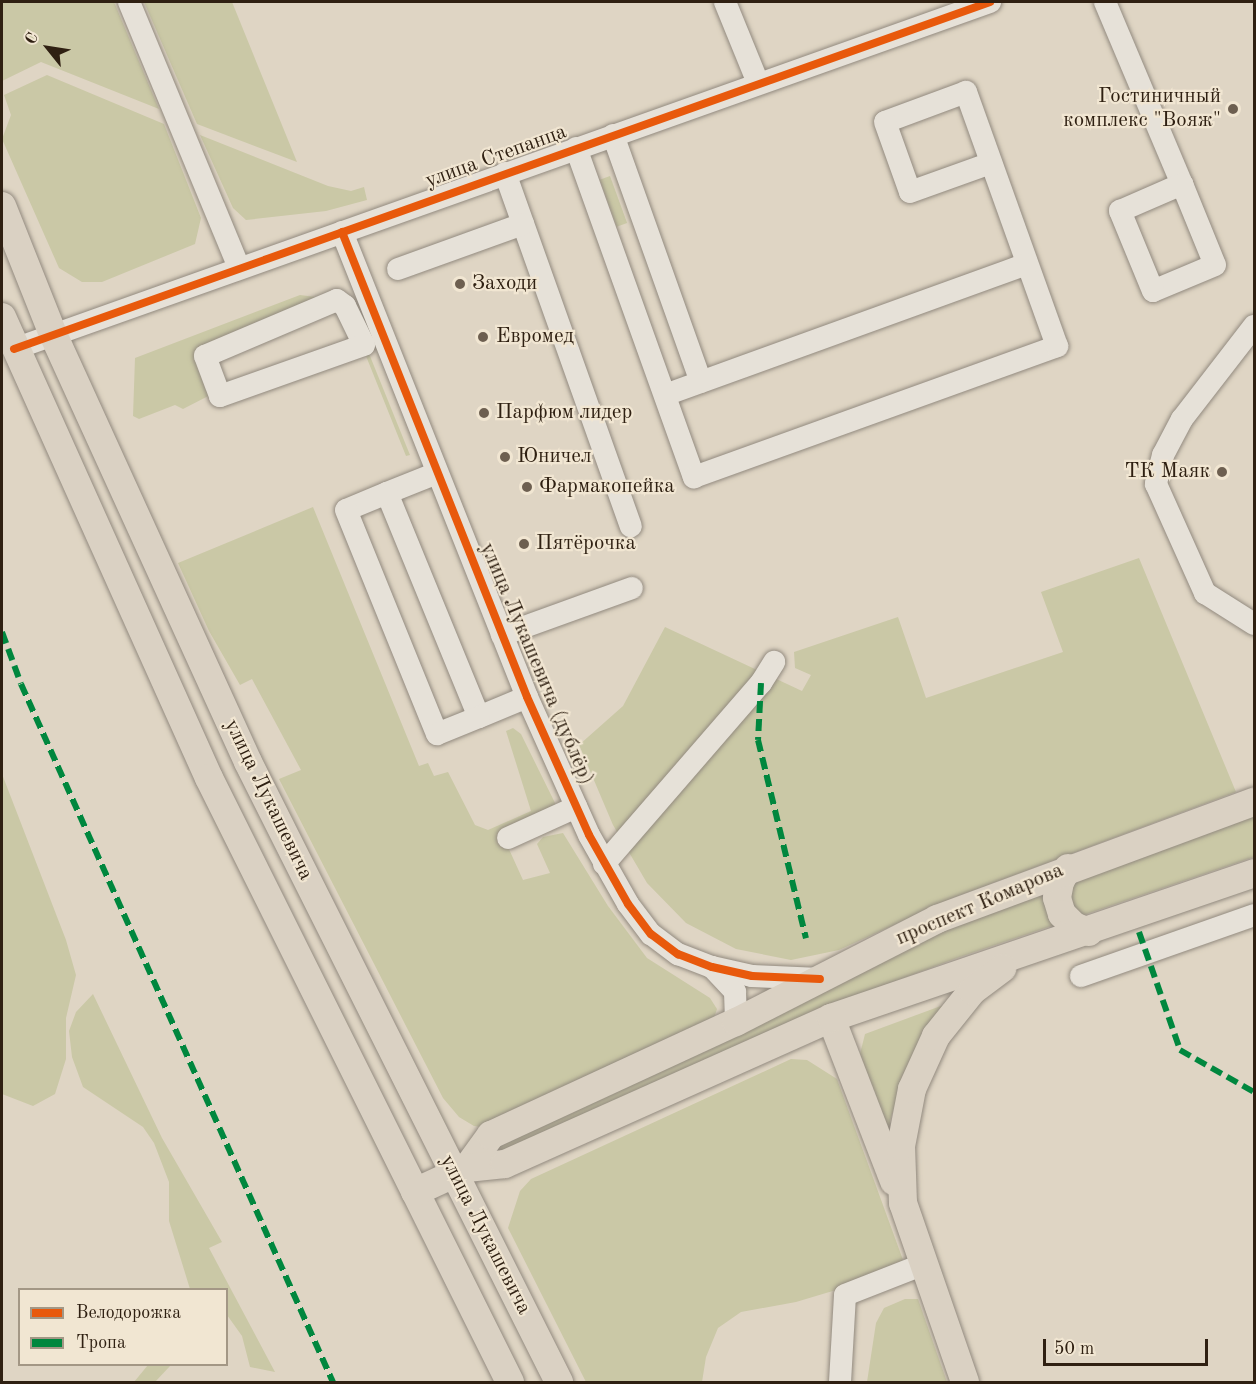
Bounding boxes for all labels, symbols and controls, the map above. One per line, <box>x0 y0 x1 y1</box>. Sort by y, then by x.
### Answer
north arrow <box>18 18 78 78</box>
text: С <box>23 30 42 48</box>
place label: Гостиничный комплекс "Вояж" <box>1063 84 1221 134</box>
marker: Гостиничный комплекс "Вояж" <box>1226 102 1240 116</box>
street label: улица Степанца <box>422 120 570 194</box>
place label: Заходи <box>472 271 537 297</box>
marker: Заходи <box>453 277 467 291</box>
place label: Евромед <box>496 324 574 350</box>
marker: Евромед <box>474 328 492 346</box>
place label: Парфюм лидер <box>496 400 632 426</box>
marker: Парфюм лидер <box>477 406 491 420</box>
place label: Юничел <box>517 444 592 470</box>
marker: Юничел <box>498 450 512 464</box>
place label: ТК Маяк <box>1124 459 1210 485</box>
marker: ТК Маяк <box>1215 465 1229 479</box>
place label: Фармакопейка <box>539 474 675 500</box>
marker: Фармакопейка <box>520 480 534 494</box>
place label: Пятёрочка <box>536 531 636 557</box>
marker: Пятёрочка <box>517 537 531 551</box>
street label: улица Лукашевича (дублёр) <box>474 539 598 789</box>
street label: улица Лукашевича <box>218 715 318 885</box>
street label: проспект Комарова <box>893 858 1067 952</box>
street label: улица Лукашевича <box>434 1151 536 1319</box>
legend <box>18 1288 228 1366</box>
text: Велодорожка <box>76 1304 181 1322</box>
scale bar <box>1046 1327 1211 1365</box>
text: Тропа <box>76 1334 126 1352</box>
text: 50 m <box>1054 1340 1094 1358</box>

